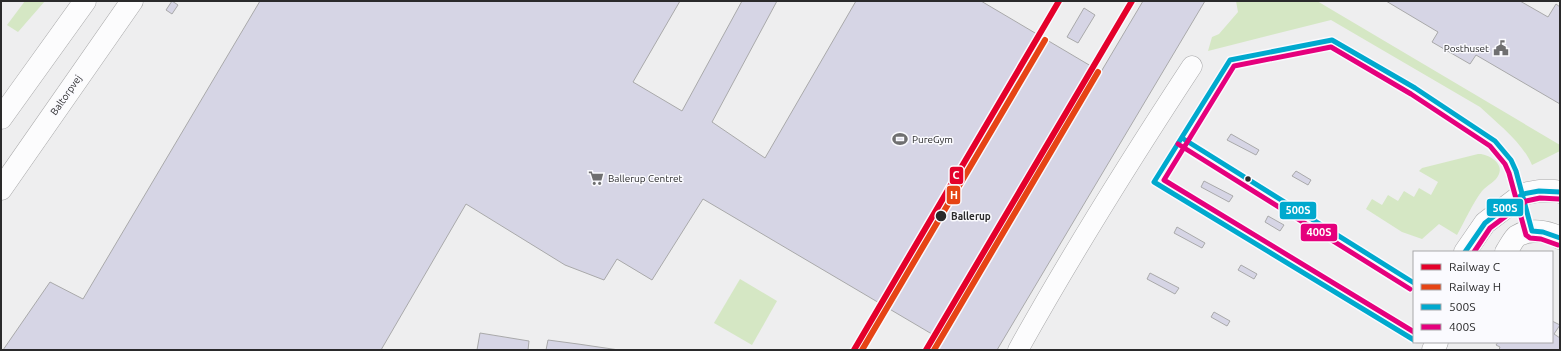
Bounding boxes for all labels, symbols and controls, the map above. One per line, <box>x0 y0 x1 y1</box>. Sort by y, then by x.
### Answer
public building icon: Posthuset <box>1492 39 1510 57</box>
place label: Posthuset <box>1444 43 1489 54</box>
street label: Baltorpvej <box>48 73 84 117</box>
sports icon: PureGym <box>891 130 909 148</box>
place label: PureGym <box>912 134 953 145</box>
line badge: C <box>949 166 964 185</box>
supermarket icon: Ballerup Centret <box>587 169 605 187</box>
text: C <box>952 169 960 181</box>
place label: Ballerup Centret <box>608 173 682 184</box>
unlabelled marker <box>1243 174 1253 184</box>
line badge: H <box>946 185 961 205</box>
text: H <box>950 189 958 201</box>
line badge: 500S <box>1486 198 1524 217</box>
line badge: 500S <box>1279 201 1317 220</box>
text: 500S <box>1493 202 1517 214</box>
text: 500S <box>1286 204 1310 216</box>
marker: Ballerup <box>934 209 948 223</box>
place label: Ballerup <box>951 211 991 222</box>
line badge: 400S <box>1300 223 1338 242</box>
text: 400S <box>1307 226 1331 238</box>
legend <box>1413 251 1553 343</box>
text: Railway C <box>1449 260 1501 273</box>
text: Railway H <box>1449 280 1501 293</box>
text: 500S <box>1449 300 1476 313</box>
text: 400S <box>1449 320 1476 333</box>

